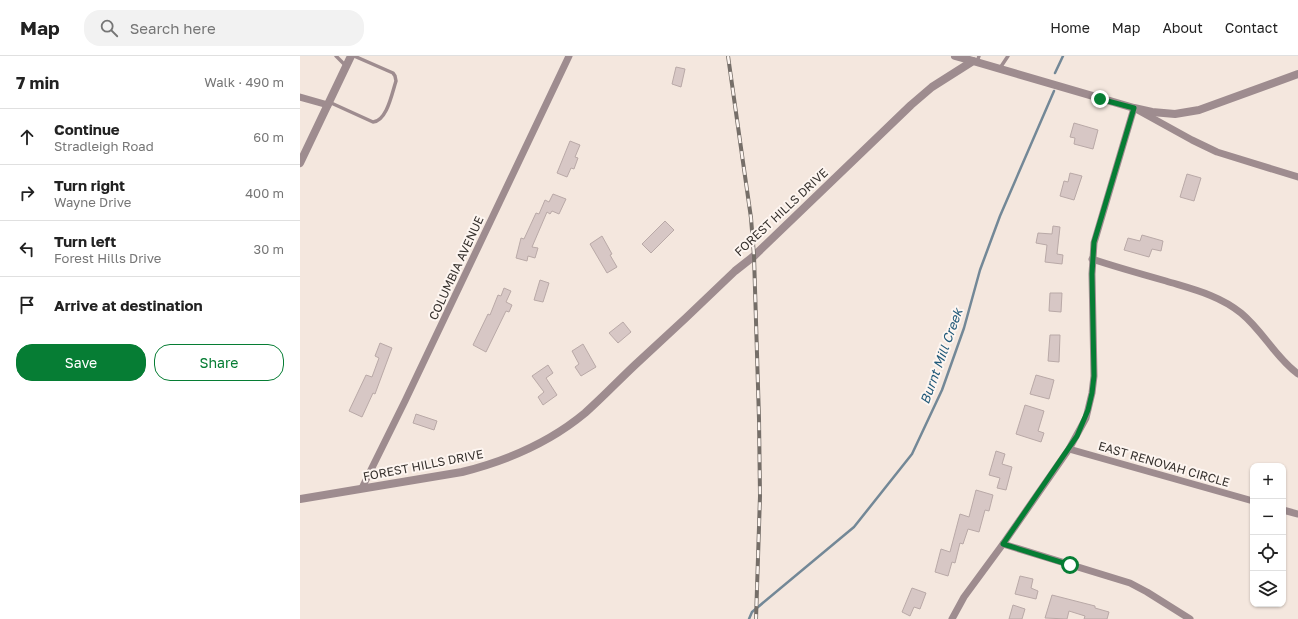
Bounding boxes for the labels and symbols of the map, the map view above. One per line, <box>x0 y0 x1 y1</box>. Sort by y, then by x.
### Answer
route end <box>1091 90 1109 108</box>
street label: FOREST HILLS DRIVE <box>731 165 831 259</box>
street label: COLUMBIA AVENUE <box>425 214 487 322</box>
water label: Burnt Mill Creek <box>916 305 966 406</box>
street label: EAST RENOVAH CIRCLE <box>1097 438 1231 490</box>
street label: FOREST HILLS DRIVE <box>362 446 484 484</box>
route start <box>1061 556 1079 574</box>

